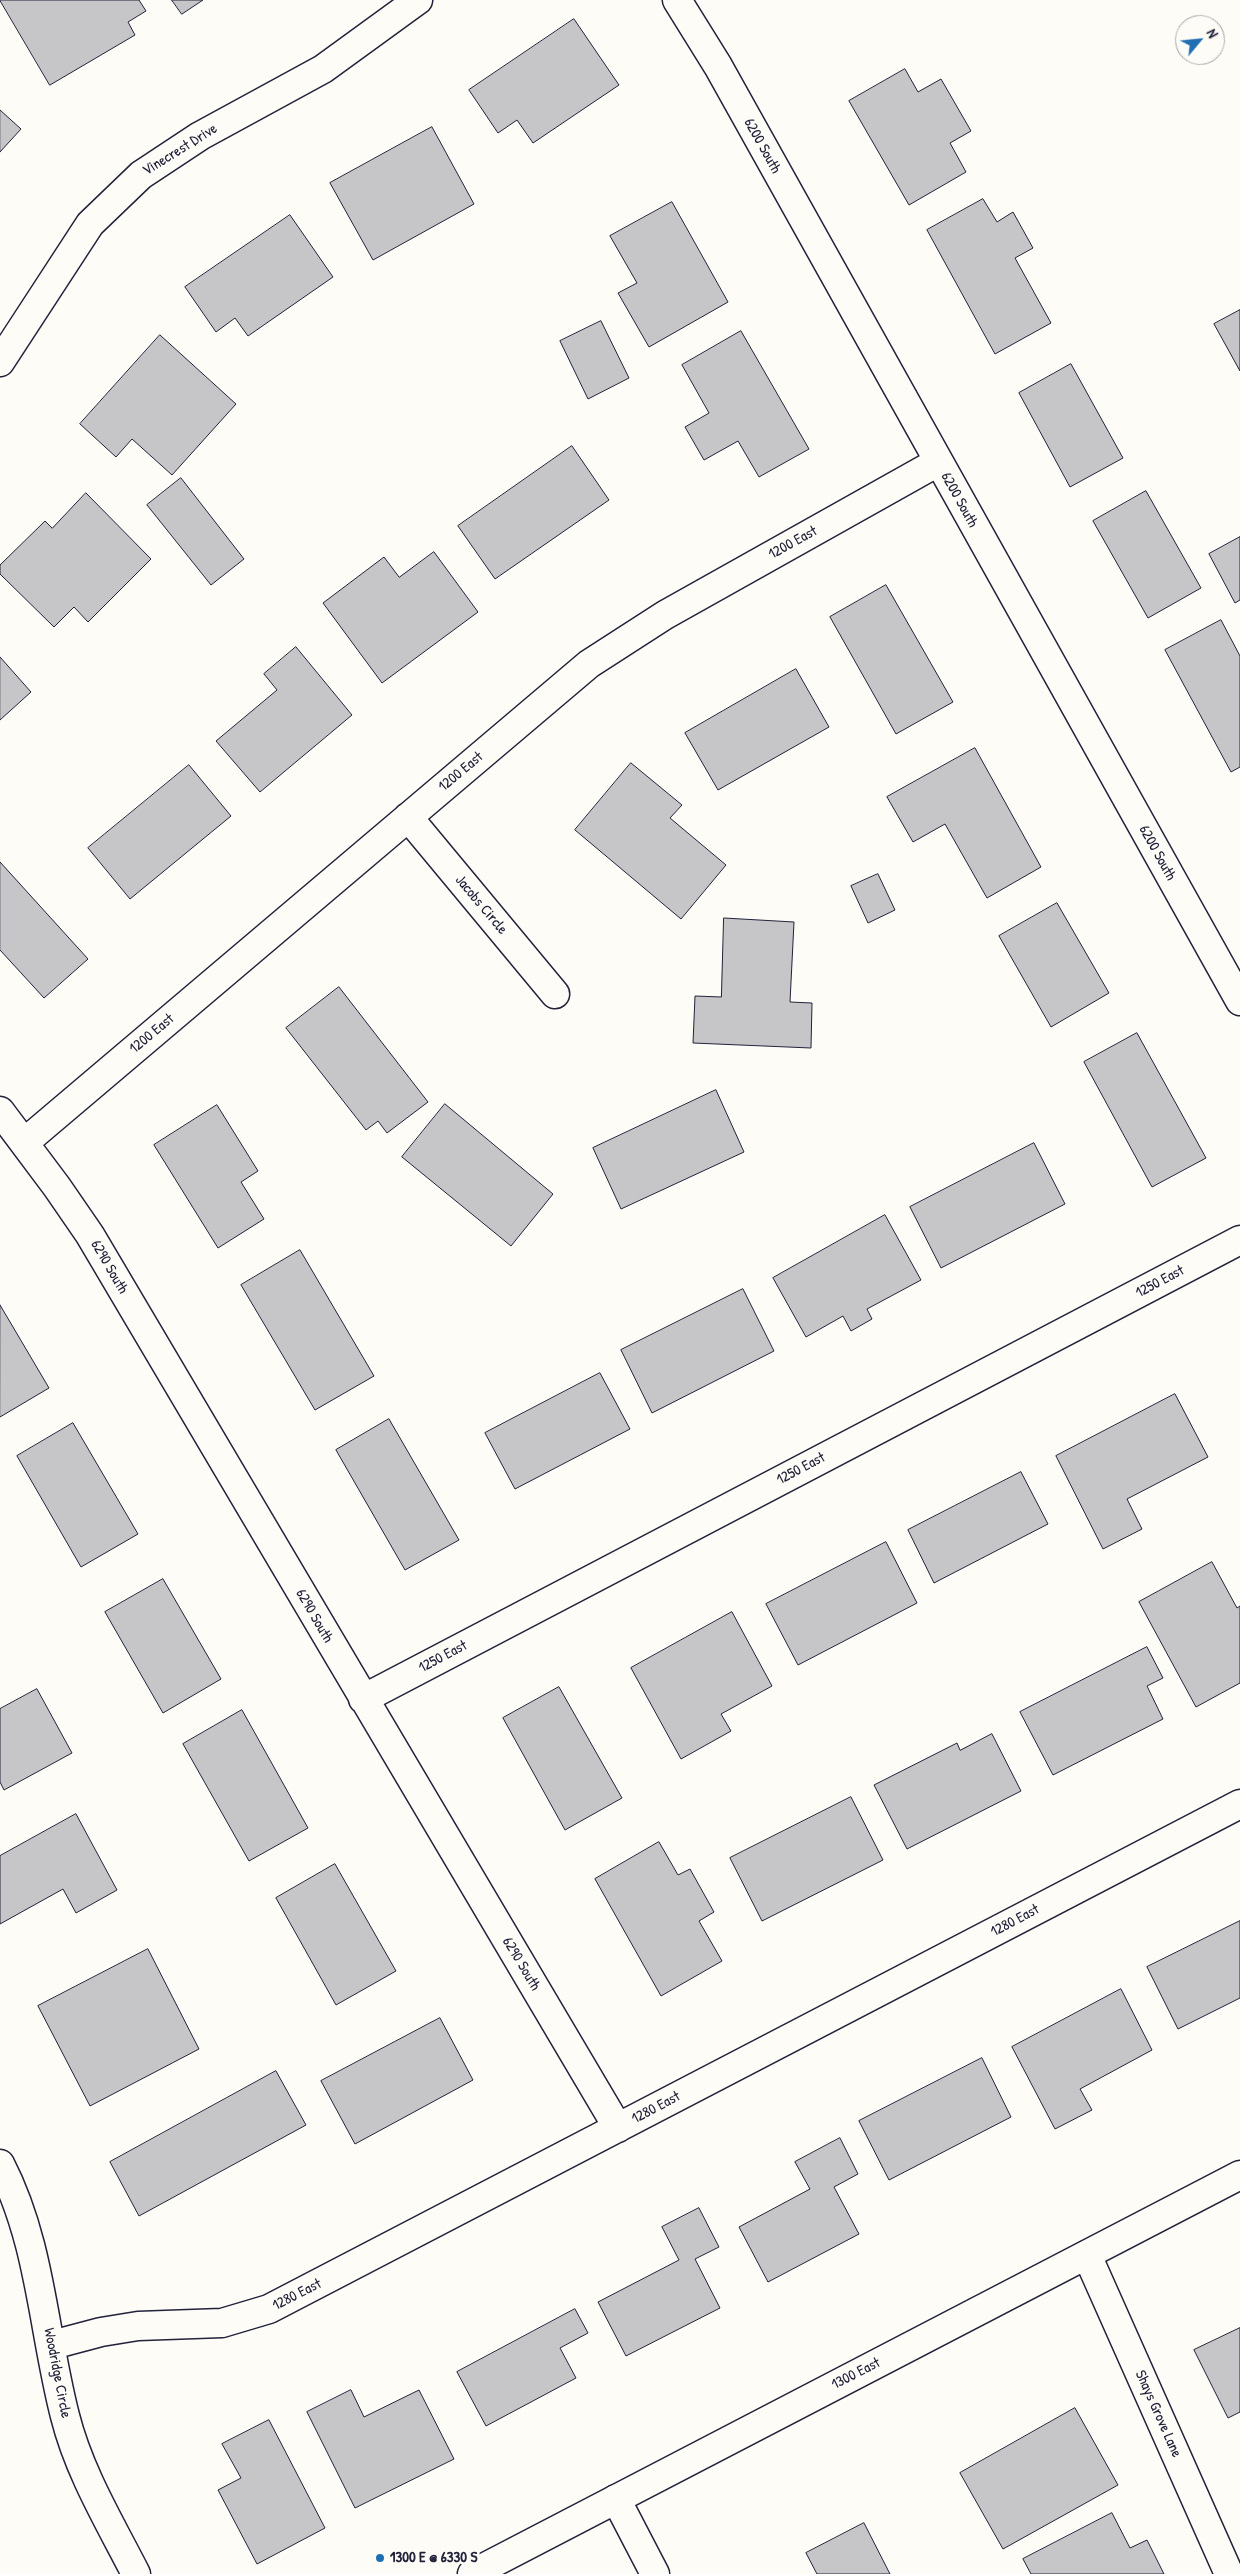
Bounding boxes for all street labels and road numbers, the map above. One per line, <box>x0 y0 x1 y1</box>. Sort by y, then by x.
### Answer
street label: 6200 South <box>740 115 784 177</box>
street label: Vinecrest Drive <box>139 120 221 180</box>
street label: 6200 South <box>937 469 981 531</box>
street label: 1200 East <box>766 522 820 564</box>
street label: 1200 East <box>435 748 487 796</box>
street label: 6200 South <box>1135 822 1179 884</box>
street label: Jacobs Circle <box>451 872 511 938</box>
street label: 1200 East <box>126 1010 178 1058</box>
street label: 6290 South <box>86 1237 132 1297</box>
street label: 1250 East <box>1133 1262 1187 1302</box>
street label: 1250 East <box>774 1449 828 1489</box>
street label: 6290 South <box>291 1586 337 1646</box>
street label: 1250 East <box>416 1637 470 1677</box>
street label: 1280 East <box>988 1901 1042 1941</box>
street label: 6290 South <box>498 1934 544 1994</box>
street label: 1280 East <box>629 2088 683 2128</box>
street label: 1280 East <box>269 2275 325 2315</box>
street label: Woodridge Circle <box>39 2326 75 2420</box>
street label: 1300 East <box>829 2354 883 2394</box>
street label: Shays Grove Lane <box>1131 2368 1185 2460</box>

